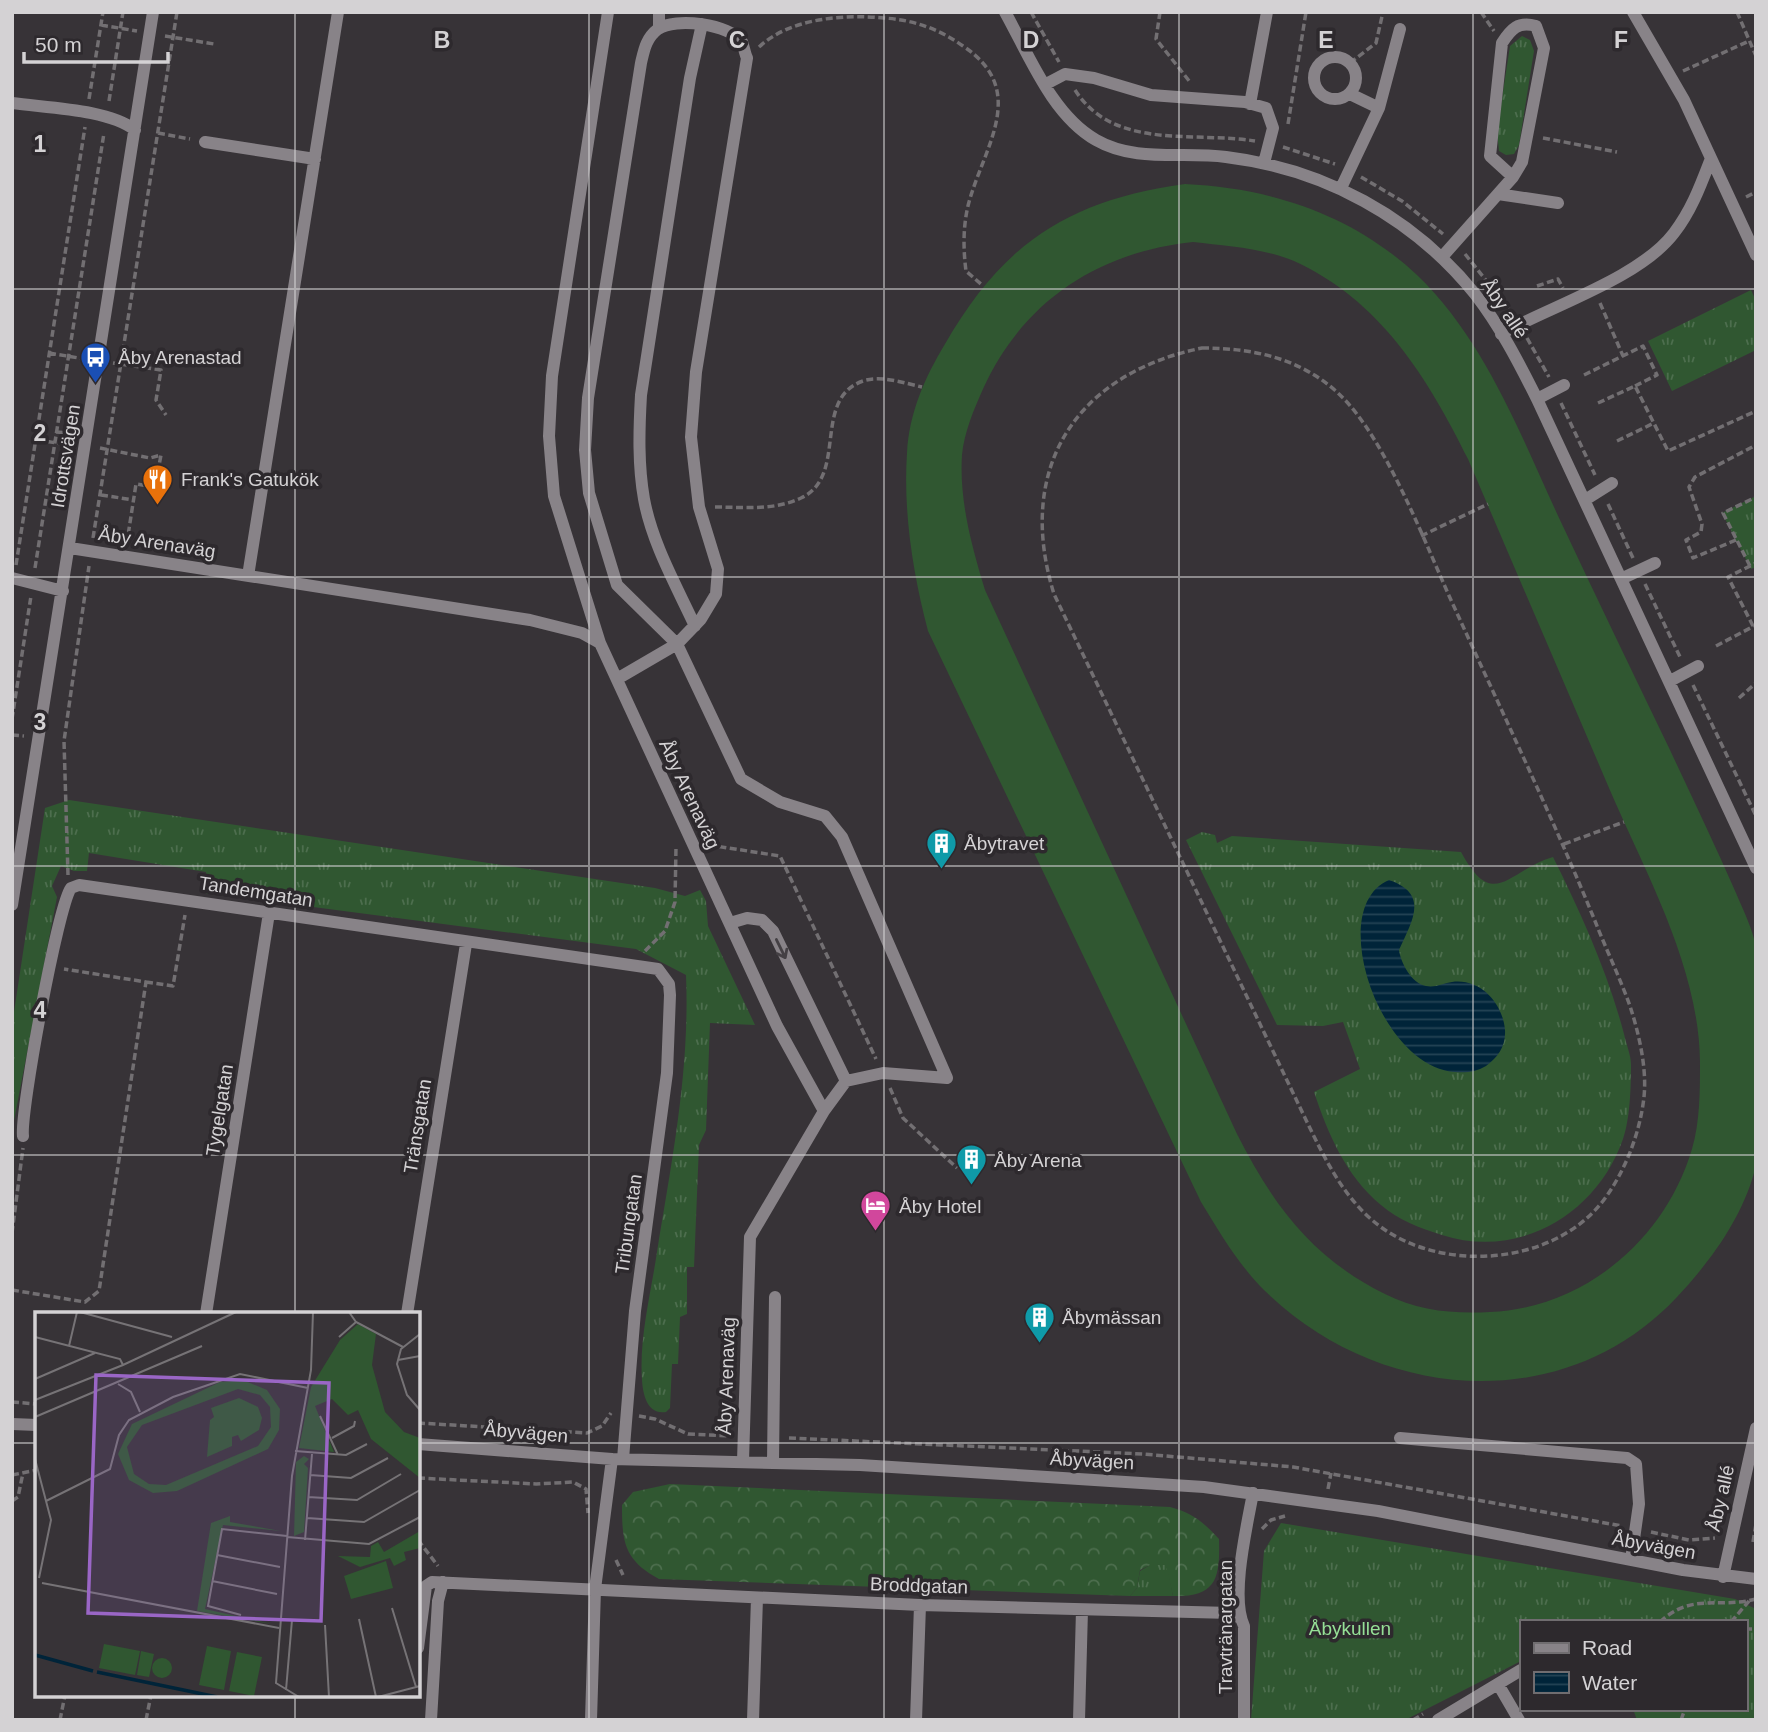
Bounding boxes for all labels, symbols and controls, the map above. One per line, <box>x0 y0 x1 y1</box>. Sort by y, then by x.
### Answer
scale bar <box>24 21 168 65</box>
text: B <box>434 27 450 53</box>
text: C <box>729 27 745 53</box>
text: D <box>1023 27 1039 53</box>
text: E <box>1318 27 1334 53</box>
text: F <box>1614 27 1628 53</box>
text: 50 m <box>35 33 82 56</box>
text: 1 <box>34 131 47 157</box>
street label: Åby allé <box>1477 274 1532 342</box>
bus stop icon: Åby Arenastad <box>78 340 112 384</box>
place label: Åby Arenastad <box>118 347 242 368</box>
street label: Idrottsvägen <box>47 403 84 509</box>
text: 2 <box>34 420 46 446</box>
restaurant icon: Frank's Gatukök <box>141 462 175 506</box>
place label: Frank's Gatukök <box>181 469 319 490</box>
street label: Åby Arenaväg <box>97 523 217 562</box>
text: 3 <box>34 709 46 735</box>
street label: Åby Arenaväg <box>655 736 724 852</box>
building icon: Åbytravet <box>924 826 958 870</box>
place label: Åbytravet <box>964 833 1045 854</box>
street label: Tandemgatan <box>197 872 314 911</box>
one-way arrow <box>775 938 789 959</box>
text: 4 <box>34 997 47 1023</box>
street label: Tygelgatan <box>202 1063 237 1158</box>
street label: Tränsgatan <box>400 1077 435 1175</box>
building icon: Åby Arena <box>954 1143 988 1187</box>
place label: Åby Arena <box>994 1150 1082 1171</box>
street label: Tribungatan <box>611 1173 646 1275</box>
hotel icon: Åby Hotel <box>859 1189 893 1233</box>
place label: Åby Hotel <box>899 1196 981 1217</box>
building icon: Åbymässan <box>1022 1300 1056 1344</box>
place label: Åbymässan <box>1062 1307 1161 1328</box>
inset map <box>35 1312 420 1697</box>
street label: Åby Arenaväg <box>714 1317 739 1436</box>
street label: Åbyvägen <box>483 1418 569 1447</box>
street label: Åbyvägen <box>1049 1448 1135 1473</box>
street label: Åby allé <box>1703 1463 1738 1533</box>
street label: Åbyvägen <box>1610 1528 1697 1563</box>
street label: Travtränargatan <box>1215 1560 1236 1694</box>
street label: Broddgatan <box>870 1573 968 1598</box>
park label: Åbykullen <box>1309 1618 1391 1639</box>
legend <box>1520 1620 1747 1711</box>
text: Road <box>1582 1636 1632 1659</box>
text: Water <box>1582 1671 1637 1694</box>

